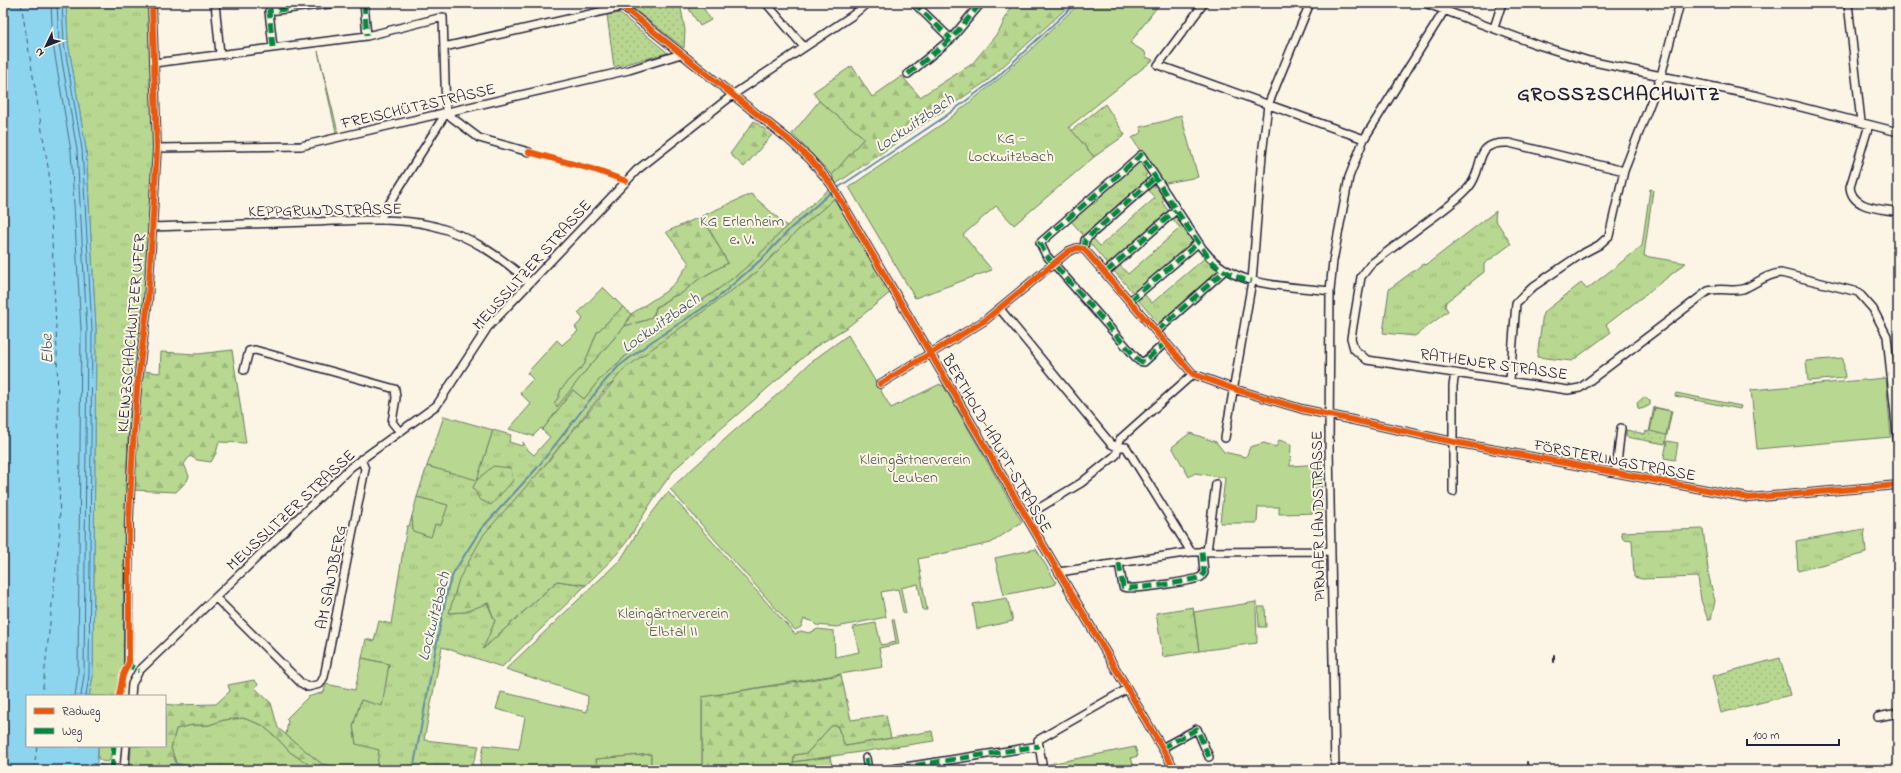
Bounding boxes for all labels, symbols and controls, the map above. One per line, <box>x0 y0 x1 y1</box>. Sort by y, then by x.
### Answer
north arrow <box>26 26 66 66</box>
text: N <box>31 44 48 60</box>
street label: FREISCHÜTZSTRASSE <box>338 78 498 137</box>
district label: GROSSZSCHACHWITZ <box>1517 81 1721 110</box>
water label: Lockwitzbach <box>870 87 960 159</box>
park label: KG - Lockwitzbach <box>968 127 1054 169</box>
street label: MEUSSLITZER STRASSE <box>467 195 598 336</box>
street label: KEPPGRUNDSTRASSE <box>248 198 402 224</box>
park label: KG Erlenheim e. V. <box>700 210 784 252</box>
street label: KLEINZSCHACHWITZER UFER <box>111 233 153 433</box>
water label: Lockwitzbach <box>616 286 706 360</box>
water label: Elbe <box>34 332 61 364</box>
street label: RATHENER STRASSE <box>1418 343 1569 387</box>
street label: BERTHOLD-HAUPT-STRASSE <box>935 349 1057 538</box>
street label: PIRNAER LANDSTRASSE <box>1306 430 1332 602</box>
street label: FÖRSTERLINGSTRASSE <box>1531 433 1698 488</box>
street label: MEUSSLITZER STRASSE <box>221 444 361 577</box>
park label: Kleingärtnerverein Leuben <box>860 448 970 490</box>
street label: AM SANDBERG <box>310 523 354 632</box>
water label: Lockwitzbach <box>411 568 458 664</box>
park label: Kleingärtnerverein Elbtal II <box>618 602 728 644</box>
legend <box>26 695 166 747</box>
text: Radweg <box>62 703 101 722</box>
scale bar <box>1747 721 1839 747</box>
text: Weg <box>62 723 82 742</box>
text: 100 m <box>1753 727 1780 745</box>

